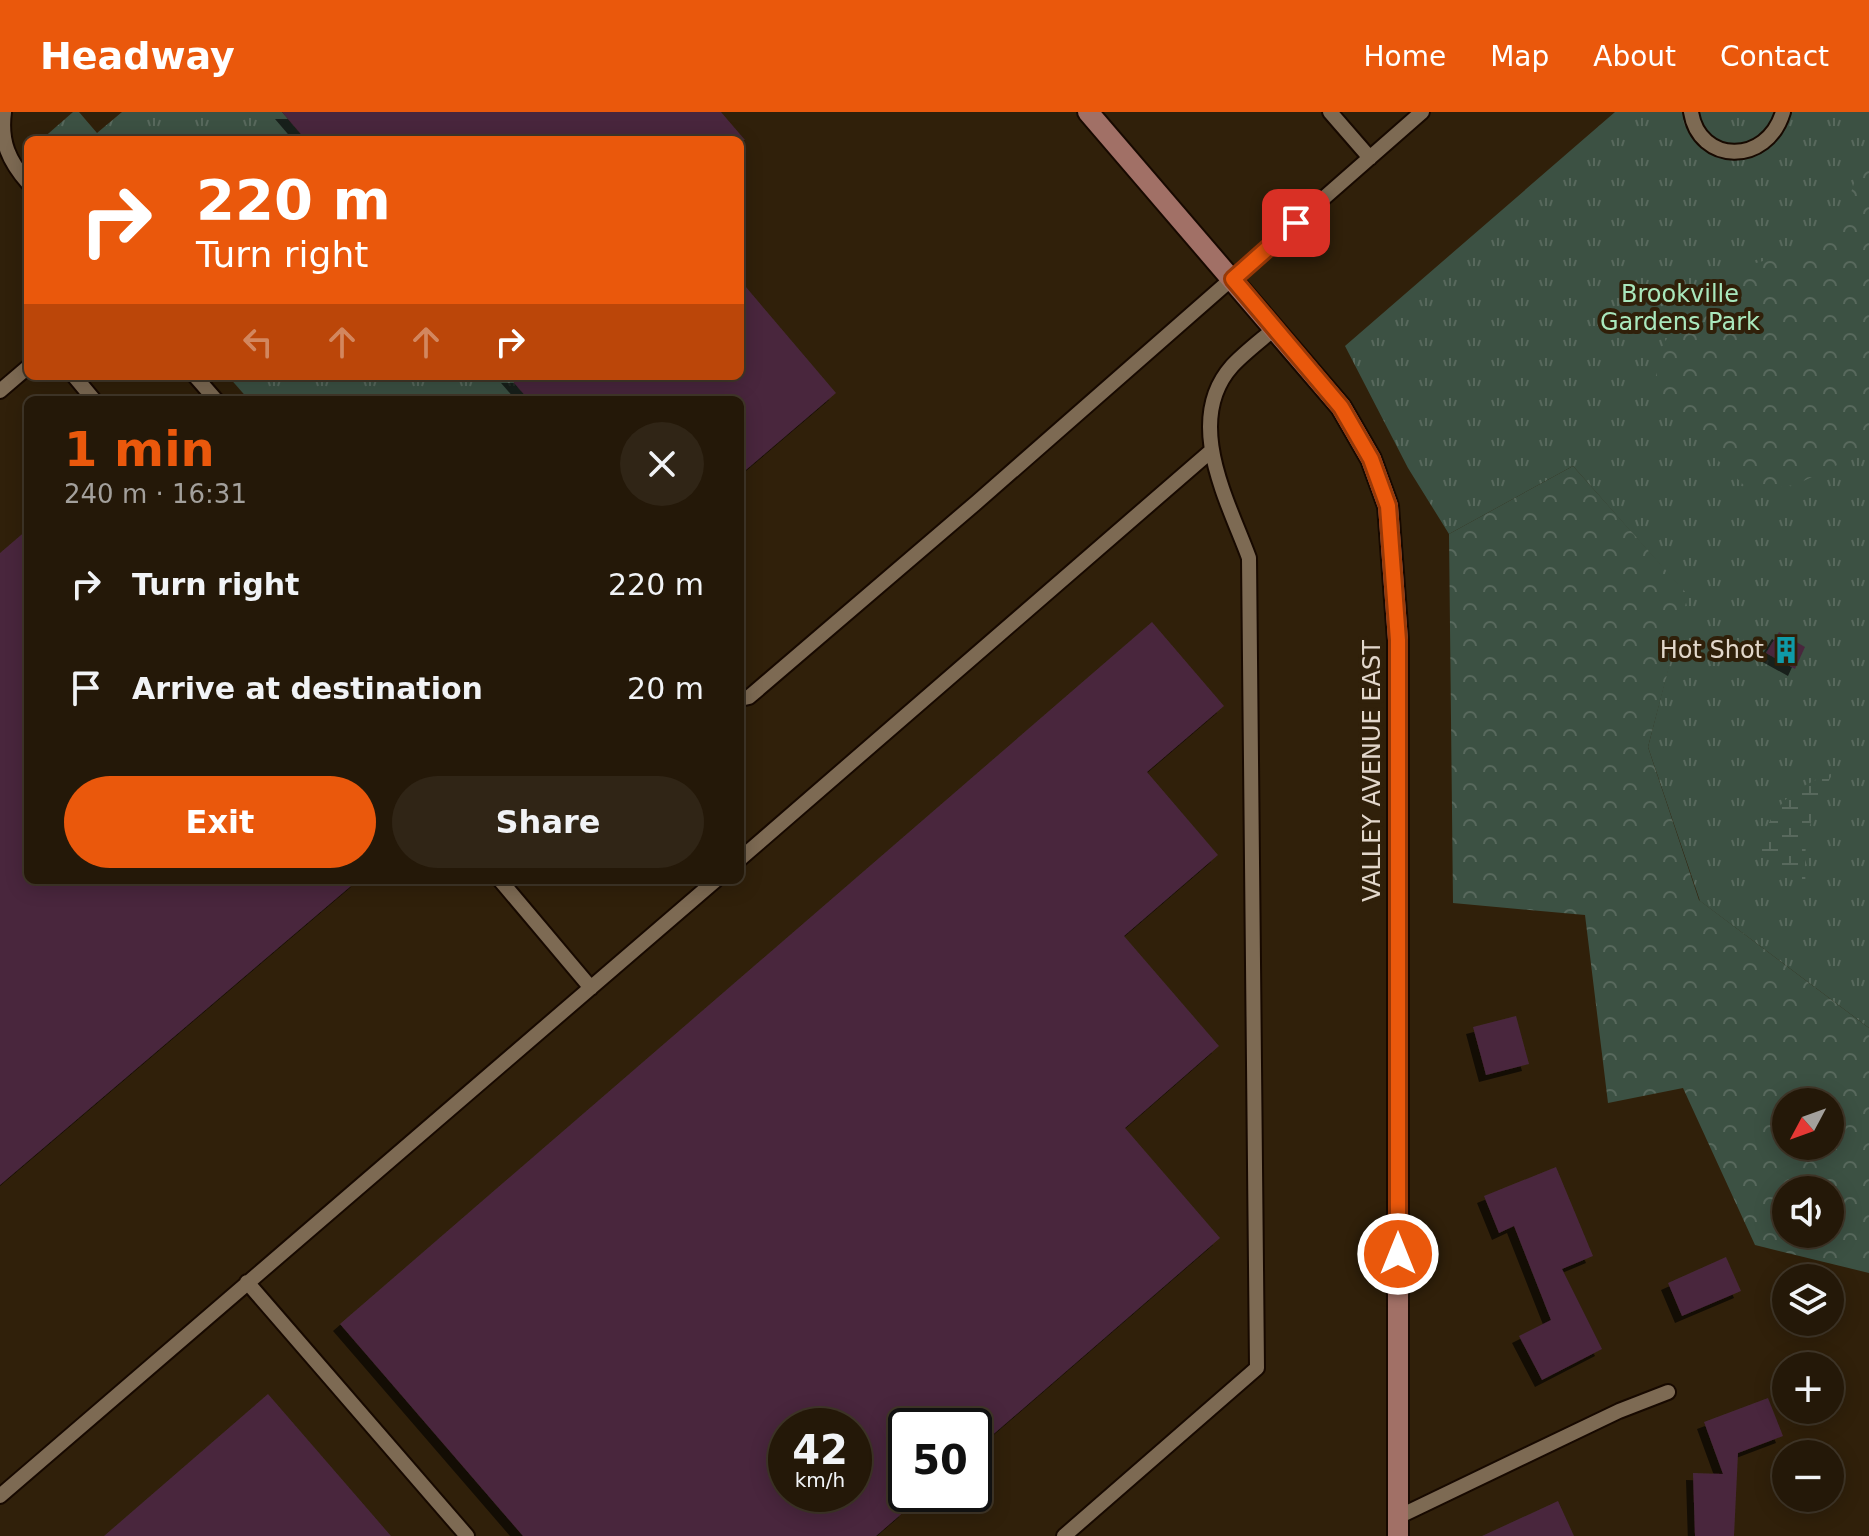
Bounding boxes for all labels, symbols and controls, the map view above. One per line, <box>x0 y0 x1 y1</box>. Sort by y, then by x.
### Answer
text: Headway <box>40 34 235 78</box>
text: Home <box>1363 40 1446 73</box>
text: Map <box>1490 40 1549 73</box>
text: About <box>1593 40 1676 73</box>
text: Contact <box>1720 40 1829 73</box>
text: 220 m <box>196 167 391 232</box>
icon: right <box>64 168 168 272</box>
pin <box>1262 189 1330 257</box>
icon: arrive <box>1274 201 1318 245</box>
text: Turn right <box>196 234 368 275</box>
park label: Brookville Gardens Park <box>1600 280 1760 336</box>
icon: left <box>236 320 280 364</box>
icon: ahead <box>320 320 364 364</box>
icon: ahead <box>404 320 448 364</box>
icon: right <box>488 320 532 364</box>
text: 1 min <box>64 421 215 477</box>
button: close <box>620 422 704 506</box>
text: 240 m · 16:31 <box>64 479 247 509</box>
icon: right <box>64 562 108 606</box>
text: Turn right <box>132 567 299 602</box>
text: 220 m <box>608 567 704 602</box>
building icon: Hot Shot <box>1771 635 1801 665</box>
place label: Hot Shot <box>1660 636 1764 664</box>
street label: VALLEY AVENUE EAST <box>1358 640 1386 902</box>
icon: arrive <box>64 666 108 710</box>
text: Arrive at destination <box>132 671 483 706</box>
text: 20 m <box>627 671 704 706</box>
button: Exit <box>64 776 376 868</box>
button: Share <box>392 776 704 868</box>
north arrow <box>1772 1088 1844 1160</box>
map controls <box>1772 1088 1844 1512</box>
button: sound <box>1772 1176 1844 1248</box>
position arrow <box>1356 1212 1440 1296</box>
button: layers <box>1772 1264 1844 1336</box>
button: + <box>1772 1352 1844 1424</box>
speed limit sign: 50 <box>888 1408 992 1512</box>
text: 42 <box>792 1427 848 1473</box>
button: − <box>1772 1440 1844 1512</box>
text: km/h <box>795 1468 845 1492</box>

